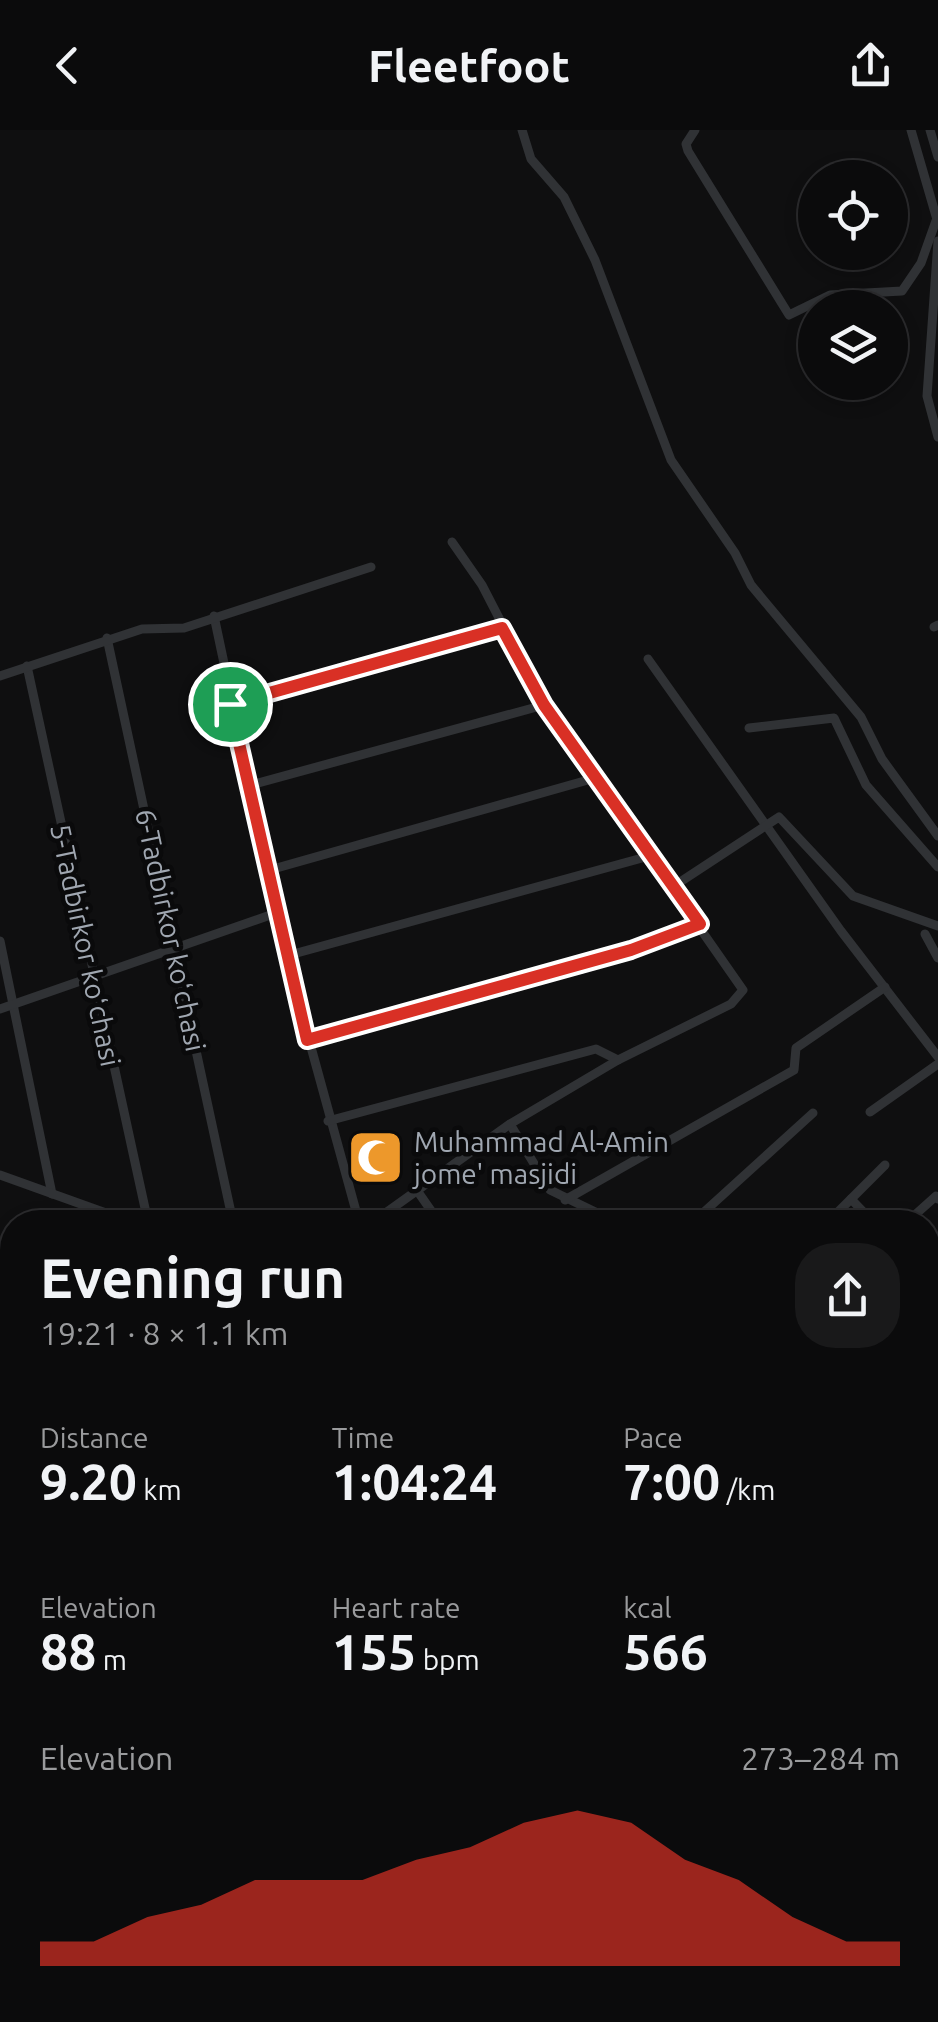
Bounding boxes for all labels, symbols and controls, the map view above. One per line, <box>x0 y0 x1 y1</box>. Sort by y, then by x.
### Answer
icon: back <box>40 38 95 93</box>
icon: share <box>843 38 898 93</box>
text: Fleetfoot <box>368 40 570 91</box>
map controls <box>798 160 908 400</box>
button: locate <box>798 160 908 270</box>
button: layers <box>798 290 908 400</box>
pin <box>188 662 273 747</box>
icon: arrive <box>203 677 258 732</box>
street label: 6-Tadbirkor koʻchasi <box>130 806 212 1054</box>
street label: 5-Tadbirkor koʻchasi <box>45 821 127 1069</box>
place label: Muhammad Al-Amin jome' masjidi <box>412 1126 669 1189</box>
mosque icon: Muhammad Al-Amin jome' masjidi <box>345 1127 405 1187</box>
button: share <box>795 1243 900 1348</box>
text: Evening run <box>40 1247 345 1308</box>
text: 19:21 · 8 × 1.1 km <box>40 1315 288 1351</box>
text: Distance <box>40 1422 148 1453</box>
text: Time <box>332 1422 394 1453</box>
text: Pace <box>623 1422 683 1453</box>
text: 9.20 <box>40 1453 137 1509</box>
text: 1:04:24 <box>332 1453 497 1509</box>
text: 7:00 <box>623 1453 720 1509</box>
text: km <box>137 1474 182 1505</box>
text: /km <box>720 1474 775 1505</box>
text: Elevation <box>40 1592 157 1623</box>
text: Heart rate <box>332 1592 460 1623</box>
text: kcal <box>623 1592 672 1623</box>
text: 88 <box>40 1623 96 1679</box>
text: 155 <box>332 1623 416 1679</box>
text: 566 <box>623 1623 708 1679</box>
text: m <box>96 1644 127 1675</box>
text: bpm <box>416 1644 480 1675</box>
text: Elevation <box>40 1740 173 1776</box>
text: 273–284 m <box>741 1740 900 1776</box>

